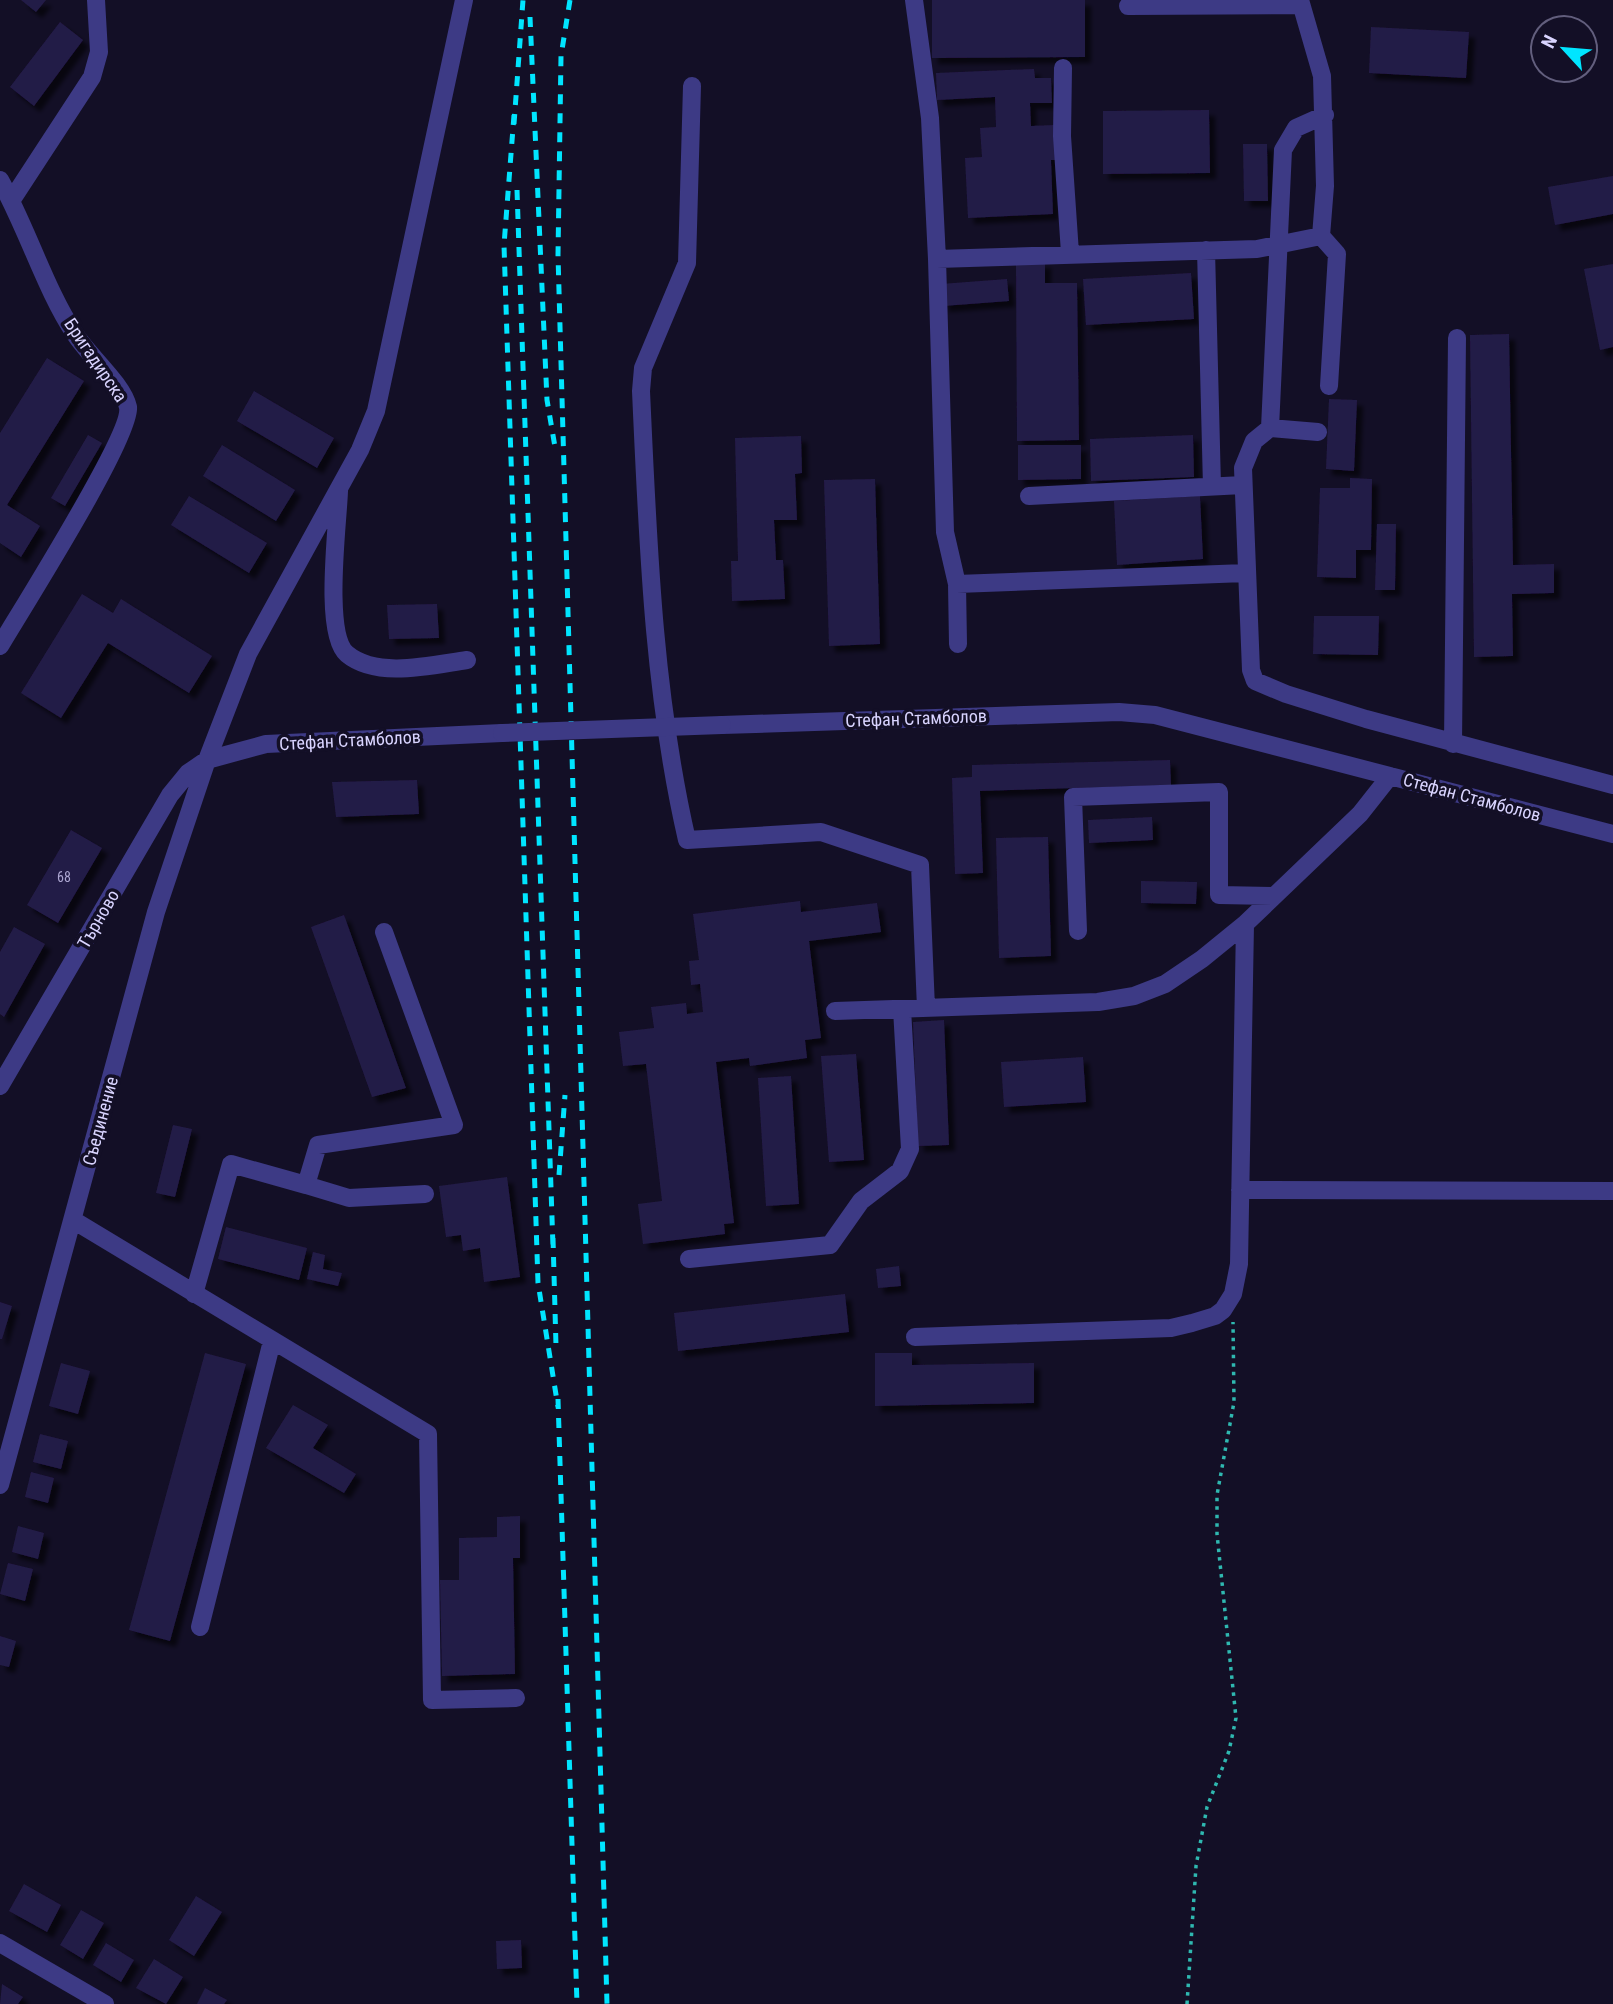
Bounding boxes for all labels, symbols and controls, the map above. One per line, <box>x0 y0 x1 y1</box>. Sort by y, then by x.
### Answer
north arrow <box>1529 14 1599 84</box>
text: N <box>1536 31 1562 52</box>
street label: Бригадирска <box>60 314 132 406</box>
street label: Стефан Стамболов <box>845 705 987 731</box>
street label: Стефан Стамболов <box>279 726 421 754</box>
street label: Стефан Стамболов <box>1401 769 1543 825</box>
house number: 68 <box>57 869 71 885</box>
street label: Търново <box>73 886 123 952</box>
street label: Съединение <box>78 1074 122 1168</box>

